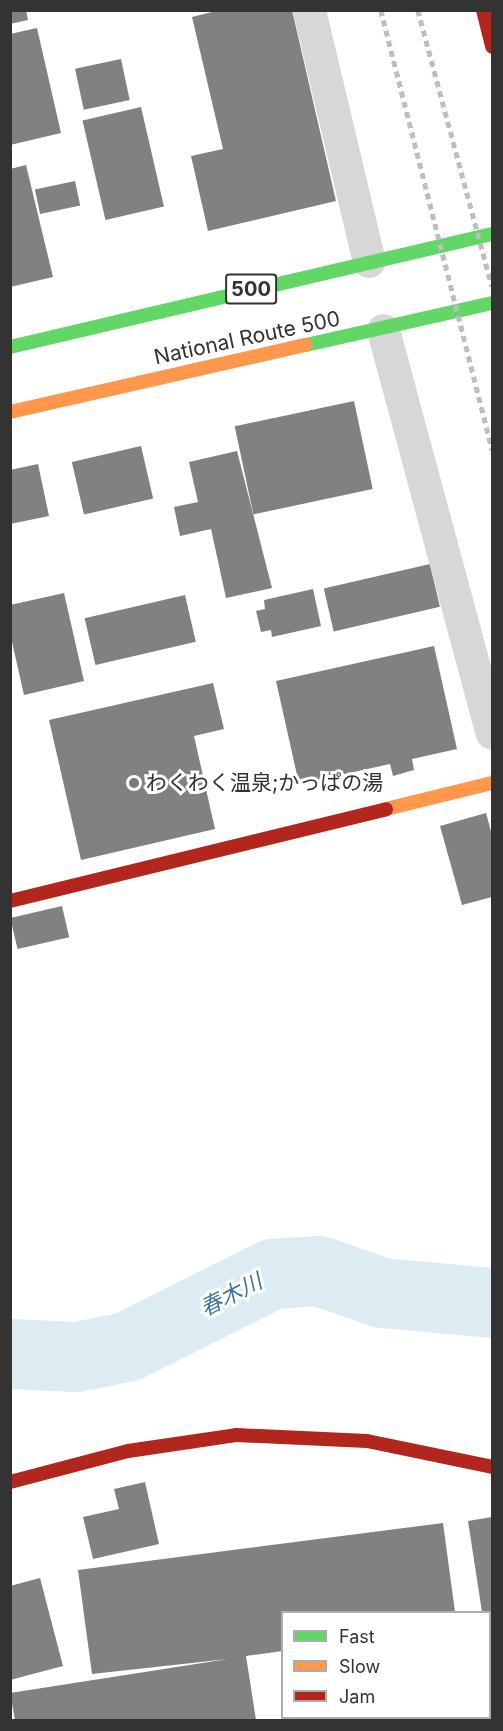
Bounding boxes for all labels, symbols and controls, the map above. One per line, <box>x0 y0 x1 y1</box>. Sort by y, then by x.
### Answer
road number: 500 <box>224 272 278 306</box>
street label: National Route 500 <box>152 306 342 370</box>
place label: わくわく温泉;かっぱの湯 <box>146 770 383 796</box>
marker: わくわく温泉;かっぱの湯 <box>127 776 141 790</box>
water label: 春木川 <box>196 1268 266 1322</box>
legend <box>281 1611 491 1719</box>
text: Fast <box>339 1626 375 1647</box>
text: Slow <box>339 1656 380 1677</box>
text: Jam <box>339 1686 375 1707</box>

